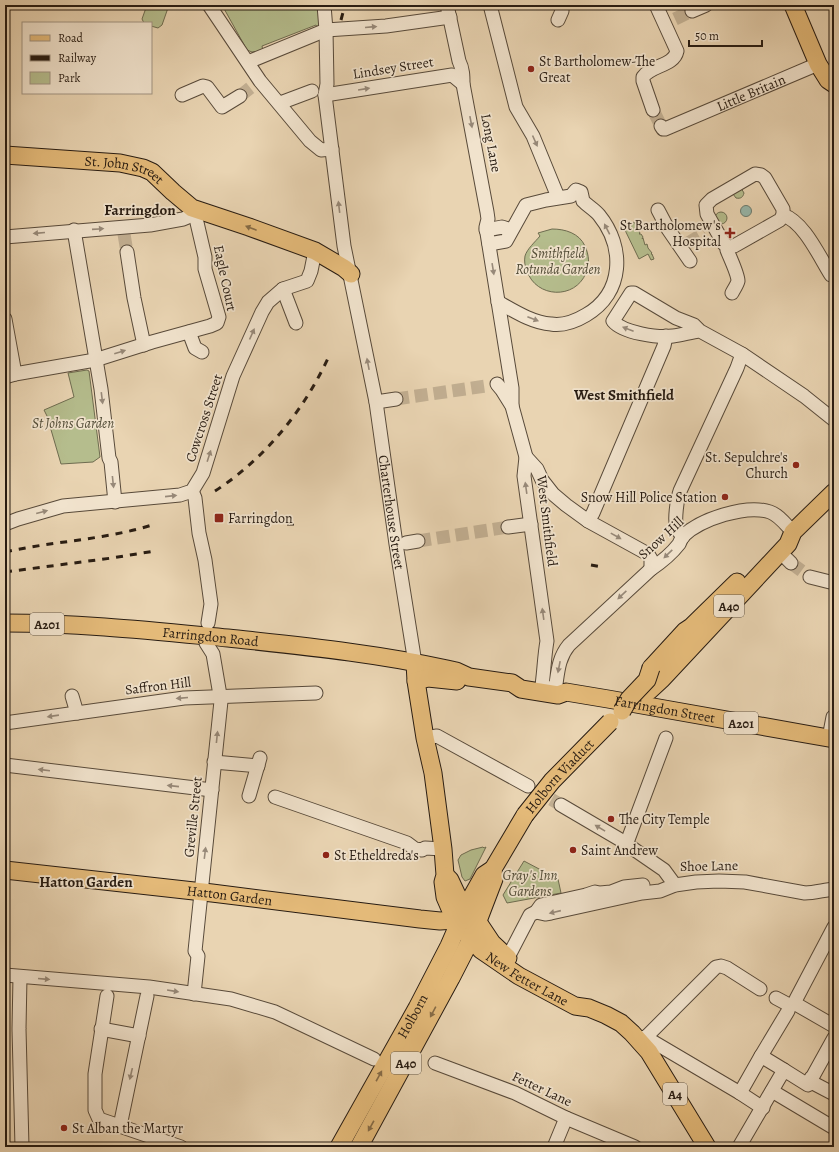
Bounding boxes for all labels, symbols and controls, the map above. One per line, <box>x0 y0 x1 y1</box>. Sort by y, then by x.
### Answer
legend <box>22 22 152 94</box>
scale bar <box>689 22 762 48</box>
one-way arrow <box>365 24 377 31</box>
text: 50 m <box>695 28 719 44</box>
text: Road <box>58 30 84 46</box>
text: Railway <box>58 50 97 66</box>
street label: Lindsey Street <box>351 52 435 84</box>
place label: St Bartholomew-The Great <box>539 52 655 87</box>
marker: St Bartholomew-The Great <box>526 64 536 74</box>
street label: Little Britain <box>714 69 789 116</box>
text: Park <box>58 70 81 86</box>
one-way arrow <box>357 86 370 92</box>
street label: Long Lane <box>476 112 506 174</box>
one-way arrow <box>468 116 474 128</box>
one-way arrow <box>532 135 538 147</box>
street label: St. John Street <box>84 151 169 188</box>
district label: Farringdon <box>104 200 176 220</box>
one-way arrow <box>336 201 343 213</box>
place label: St Bartholomew's Hospital <box>620 216 722 251</box>
one-way arrow <box>604 223 611 234</box>
one-way arrow <box>244 224 256 230</box>
one-way arrow <box>92 225 104 232</box>
marker: St Bartholomew's Hospital <box>724 227 736 239</box>
one-way arrow <box>33 230 45 237</box>
street label: Eagle Court <box>209 243 241 313</box>
park label: Smithfield Rotunda Garden <box>516 244 600 279</box>
one-way arrow <box>490 262 496 275</box>
one-way arrow <box>528 317 540 323</box>
one-way arrow <box>621 326 633 332</box>
one-way arrow <box>249 328 255 339</box>
one-way arrow <box>114 349 126 355</box>
one-way arrow <box>365 358 371 370</box>
street label: Cowcross Street <box>181 371 227 464</box>
district label: West Smithfield <box>573 385 675 405</box>
one-way arrow <box>99 392 105 404</box>
park label: St Johns Garden <box>32 414 114 433</box>
place label: St. Sepulchre's Church <box>705 448 789 483</box>
one-way arrow <box>206 450 212 462</box>
street label: Charterhouse Street <box>374 454 409 571</box>
marker: St. Sepulchre's Church <box>791 460 801 470</box>
street label: West Smithfield <box>532 473 562 568</box>
one-way arrow <box>110 476 117 488</box>
one-way arrow <box>523 482 529 494</box>
place label: Snow Hill Police Station <box>581 488 717 507</box>
marker: Snow Hill Police Station <box>720 492 730 502</box>
one-way arrow <box>165 493 177 500</box>
one-way arrow <box>36 509 48 515</box>
place label: Farringdon <box>228 509 293 528</box>
marker: Farringdon <box>213 512 225 524</box>
street label: Snow Hill <box>634 512 688 564</box>
one-way arrow <box>610 533 622 540</box>
one-way arrow <box>663 549 673 559</box>
one-way arrow <box>617 591 627 600</box>
road number: A40 <box>714 595 744 617</box>
one-way arrow <box>540 608 546 620</box>
road number: A201 <box>30 613 64 635</box>
street label: Farringdon Road <box>162 622 260 651</box>
one-way arrow <box>555 661 561 673</box>
street label: Saffron Hill <box>124 672 193 699</box>
street label: Farringdon Street <box>613 691 717 727</box>
one-way arrow <box>176 695 188 702</box>
road number: A201 <box>724 712 758 734</box>
one-way arrow <box>47 713 59 719</box>
one-way arrow <box>214 731 220 743</box>
street label: Holborn Viaduct <box>520 734 598 817</box>
one-way arrow <box>38 767 50 773</box>
street label: Greville Street <box>179 775 207 858</box>
one-way arrow <box>167 783 179 789</box>
place label: The City Temple <box>619 810 710 829</box>
marker: The City Temple <box>606 814 616 824</box>
one-way arrow <box>594 825 606 832</box>
place label: Saint Andrew <box>581 841 658 860</box>
marker: Saint Andrew <box>568 845 578 855</box>
place label: St Etheldreda's <box>334 846 419 865</box>
one-way arrow <box>202 847 208 859</box>
marker: St Etheldreda's <box>321 850 331 860</box>
street label: Shoe Lane <box>680 856 738 876</box>
park label: Gray's Inn Gardens <box>502 866 558 901</box>
district label: Hatton Garden <box>39 872 133 892</box>
street label: Hatton Garden <box>186 881 274 910</box>
one-way arrow <box>549 909 561 915</box>
street label: New Fetter Lane <box>482 947 572 1010</box>
one-way arrow <box>38 975 50 982</box>
one-way arrow <box>167 988 179 994</box>
street label: Holborn <box>392 990 432 1042</box>
one-way arrow <box>430 1006 436 1018</box>
road number: A40 <box>391 1052 421 1074</box>
street label: Fetter Lane <box>509 1067 575 1111</box>
one-way arrow <box>127 1068 133 1080</box>
one-way arrow <box>375 1070 382 1082</box>
road number: A4 <box>663 1083 687 1105</box>
place label: St Alban the Martyr <box>72 1119 184 1138</box>
one-way arrow <box>368 1121 374 1132</box>
marker: St Alban the Martyr <box>59 1123 69 1133</box>

